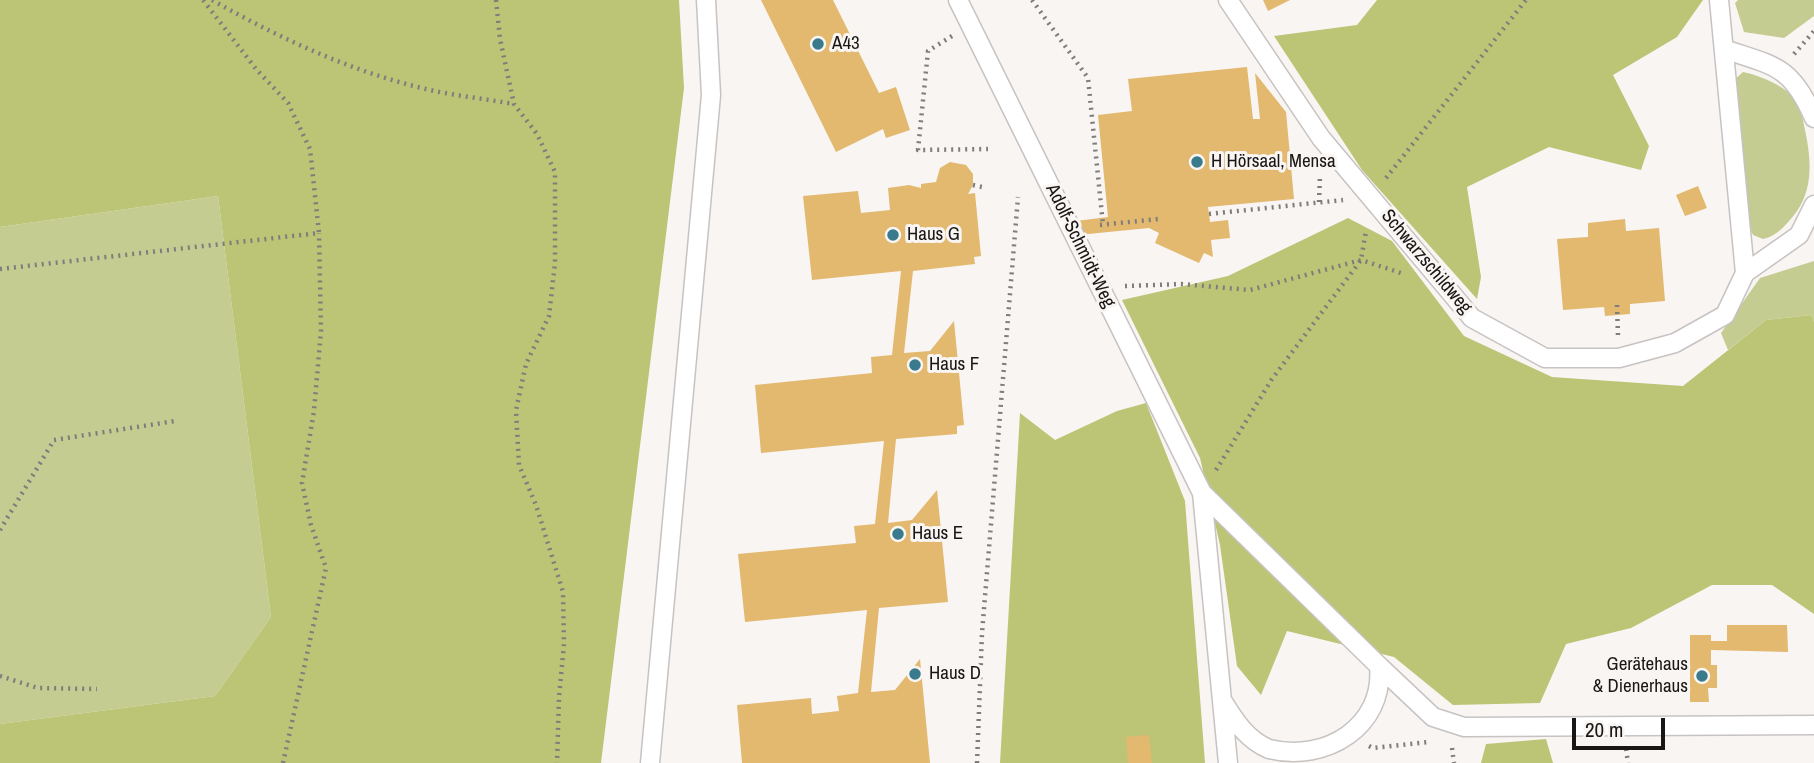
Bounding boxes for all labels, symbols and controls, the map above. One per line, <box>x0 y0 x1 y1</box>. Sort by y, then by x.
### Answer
place label: A43 <box>832 33 860 55</box>
marker: A43 <box>810 36 826 52</box>
place label: H Hörsaal, Mensa <box>1211 151 1336 173</box>
marker: H Hörsaal, Mensa <box>1189 154 1205 170</box>
street label: Adolf-Schmidt-Weg <box>1040 180 1120 312</box>
street label: Schwarzschildweg <box>1376 205 1476 319</box>
place label: Haus G <box>907 224 960 246</box>
marker: Haus G <box>885 227 901 243</box>
place label: Haus F <box>929 354 979 376</box>
marker: Haus F <box>907 357 923 373</box>
place label: Haus E <box>912 523 963 545</box>
marker: Haus E <box>890 526 906 542</box>
place label: Gerätehaus & Dienerhaus <box>1593 654 1688 698</box>
place label: Haus D <box>929 663 981 685</box>
marker: Haus D <box>907 666 923 682</box>
marker: Gerätehaus & Dienerhaus <box>1694 668 1710 684</box>
scale bar <box>1576 704 1669 748</box>
text: 20 m <box>1585 715 1623 744</box>

